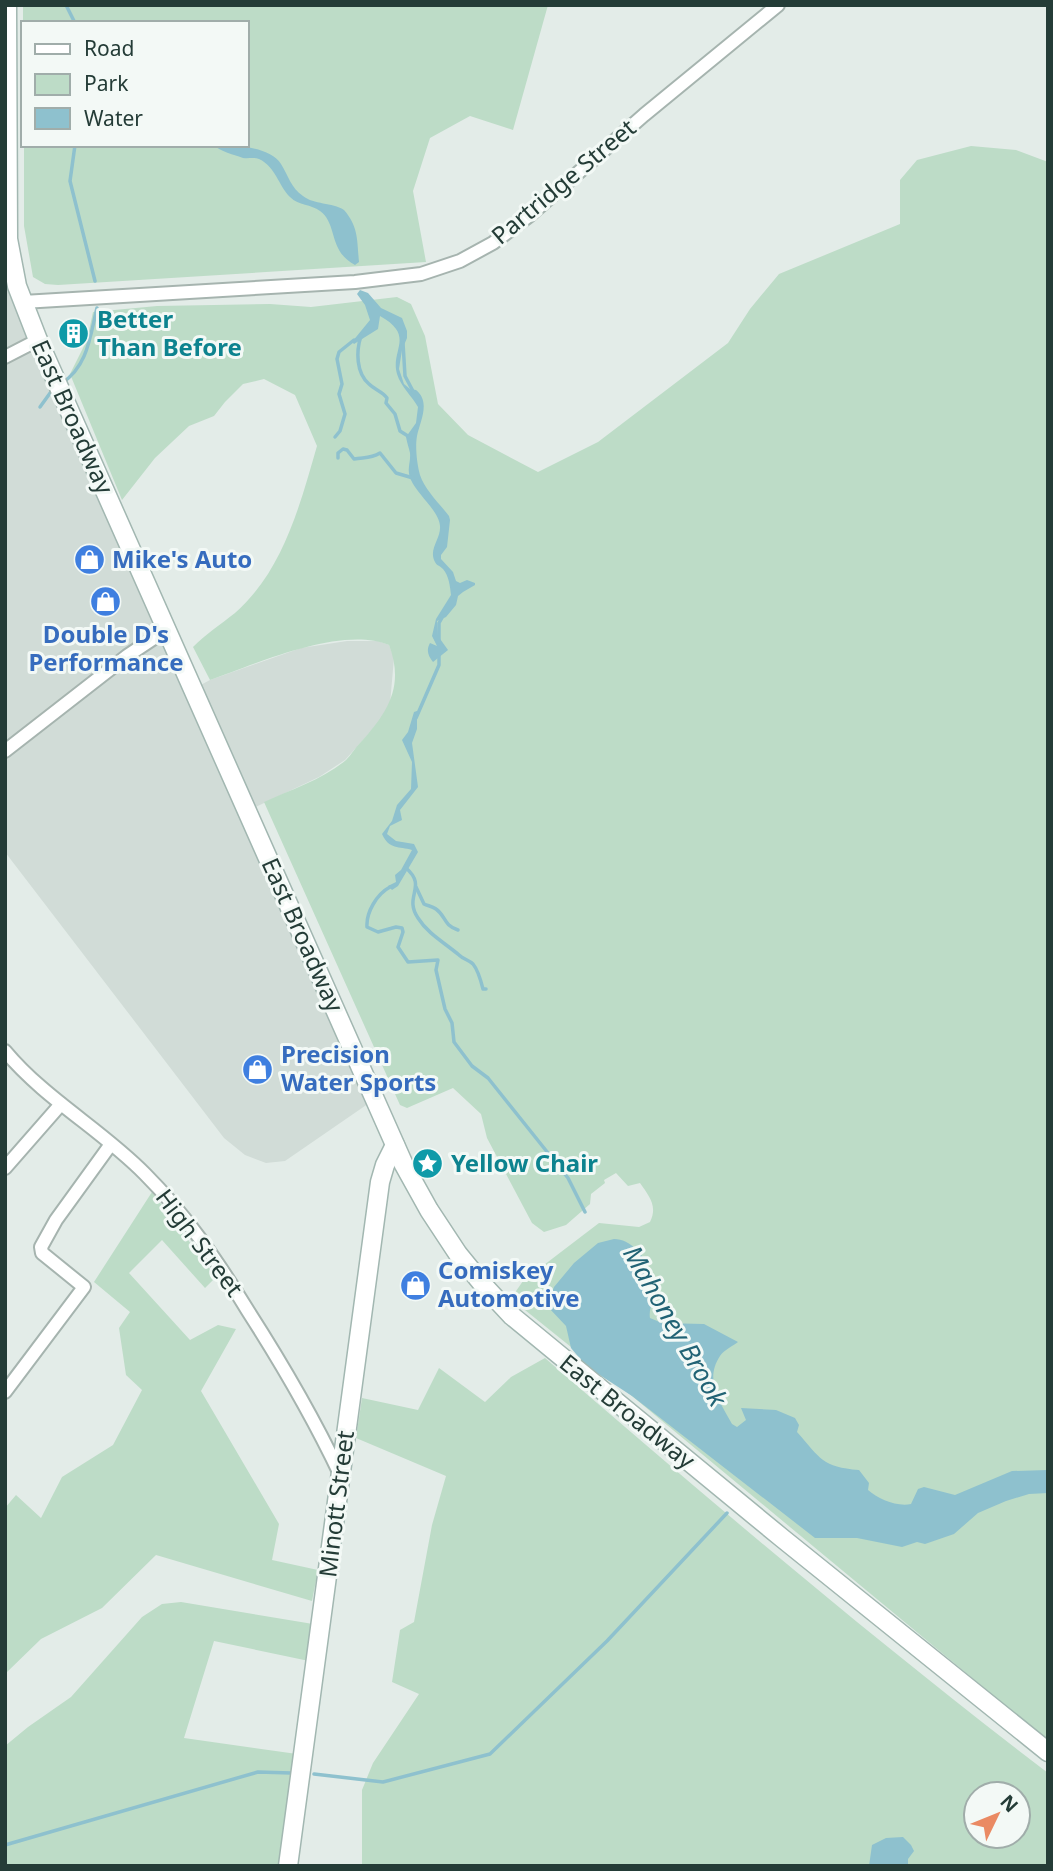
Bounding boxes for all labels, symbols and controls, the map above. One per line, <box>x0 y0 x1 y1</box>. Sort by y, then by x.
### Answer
legend <box>21 21 248 147</box>
text: Road <box>84 34 134 62</box>
text: Park <box>84 69 129 97</box>
text: Water <box>84 104 143 132</box>
street label: Partridge Street <box>484 110 642 251</box>
place label: Better Than Before <box>97 302 242 363</box>
building icon: Better Than Before <box>57 317 91 351</box>
street label: East Broadway <box>25 334 122 499</box>
place label: Mike's Auto <box>112 542 252 575</box>
shop icon: Mike's Auto <box>72 543 106 577</box>
shop icon: Double D's Performance <box>89 584 123 618</box>
place label: Double D's Performance <box>28 617 184 678</box>
street label: East Broadway <box>255 852 352 1017</box>
place label: Precision Water Sports <box>281 1037 436 1098</box>
shop icon: Precision Water Sports <box>241 1052 275 1086</box>
place label: Yellow Chair <box>451 1146 598 1179</box>
place icon: Yellow Chair <box>411 1147 445 1181</box>
street label: High Street <box>149 1182 252 1303</box>
water label: Mahoney Brook <box>615 1238 737 1414</box>
place label: Comiskey Automotive <box>438 1253 580 1314</box>
shop icon: Comiskey Automotive <box>398 1268 432 1302</box>
street label: East Broadway <box>553 1346 703 1476</box>
street label: Minott Street <box>310 1428 361 1579</box>
north arrow <box>962 1780 1032 1850</box>
text: N <box>995 1789 1024 1818</box>

